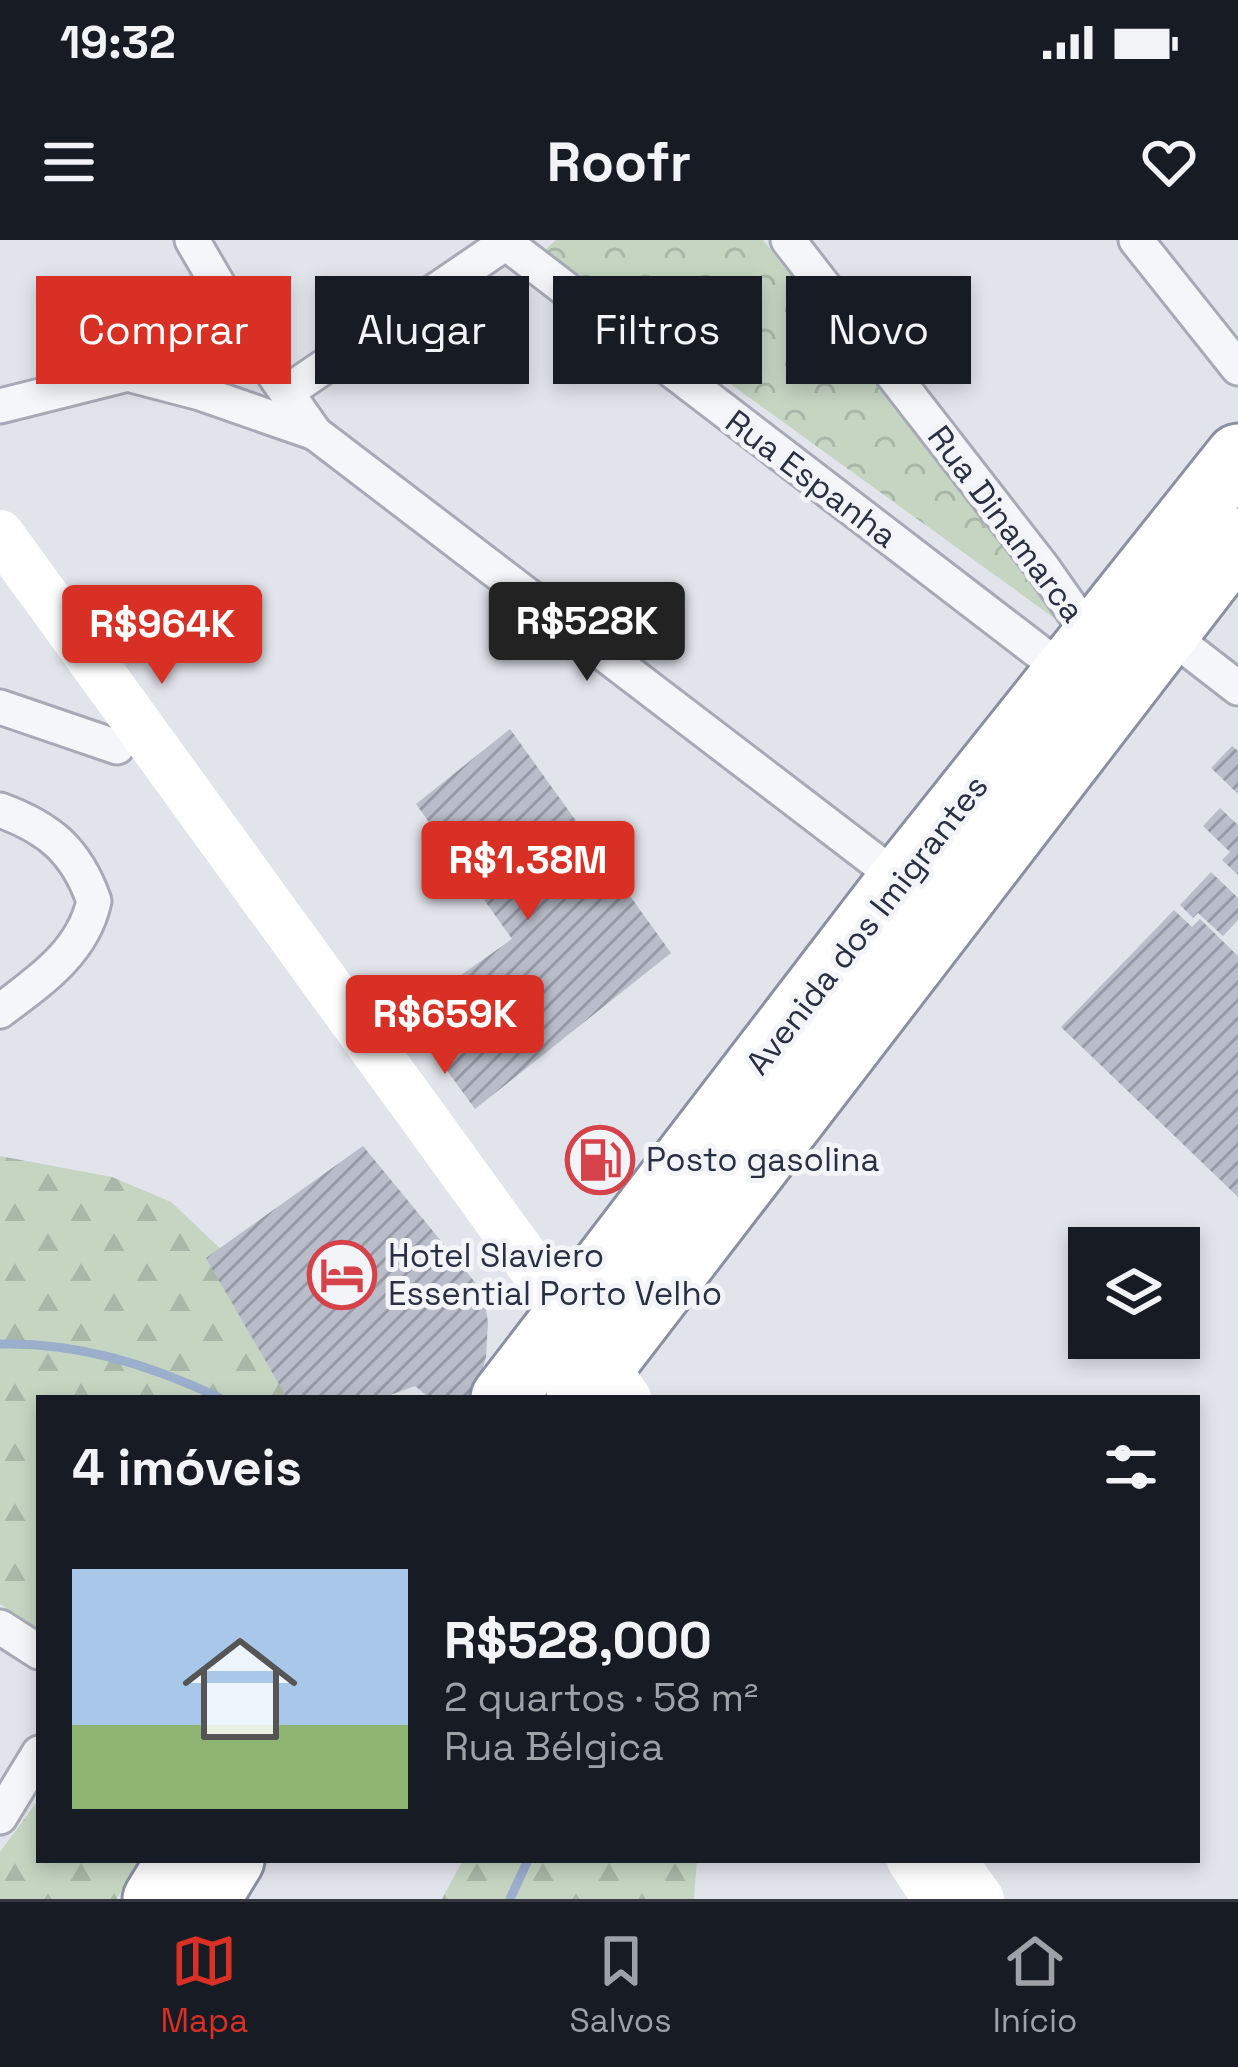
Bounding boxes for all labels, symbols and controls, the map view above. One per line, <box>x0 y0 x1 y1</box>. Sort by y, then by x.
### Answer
text: 19:32 <box>60 14 176 71</box>
text: Roofr <box>547 128 691 197</box>
icon: menu <box>36 129 102 195</box>
icon: heart <box>1136 129 1202 195</box>
chip: Comprar <box>36 276 291 384</box>
chip: Alugar <box>315 276 529 384</box>
chip: Filtros <box>553 276 762 384</box>
chip: Novo <box>786 276 971 384</box>
street label: Rua Espanha <box>717 401 905 557</box>
street label: Rua Dinamarca <box>918 417 1094 631</box>
pin: R$528K <box>489 582 685 684</box>
pin: R$964K <box>64 585 260 687</box>
text: R$528K <box>516 596 658 645</box>
text: R$964K <box>89 599 235 648</box>
street label: Avenida dos Imigrantes <box>737 767 997 1083</box>
pin: R$1.38M <box>417 821 639 923</box>
text: R$1.38M <box>448 835 608 884</box>
pin: R$659K <box>347 975 543 1077</box>
text: R$659K <box>373 989 517 1038</box>
fuel station icon: Posto gasolina <box>565 1125 635 1195</box>
place label: Posto gasolina <box>646 1139 879 1181</box>
map controls <box>1068 1227 1200 1359</box>
button: layers <box>1068 1227 1200 1359</box>
place label: Hotel Slaviero Essential Porto Velho <box>388 1235 722 1315</box>
hotel icon: Hotel Slaviero Essential Porto Velho <box>307 1240 377 1310</box>
icon: filters <box>1098 1434 1164 1500</box>
text: 4 imóveis <box>72 1435 302 1500</box>
text: R$528,000 <box>444 1608 712 1673</box>
icon: home <box>168 1617 312 1761</box>
text: 2 quartos · 58 m² <box>444 1673 758 1722</box>
text: Rua Bélgica <box>444 1722 664 1771</box>
tab: Mapa <box>161 1928 248 2042</box>
tab: Salvos <box>569 1928 672 2042</box>
tab: Início <box>993 1928 1077 2042</box>

